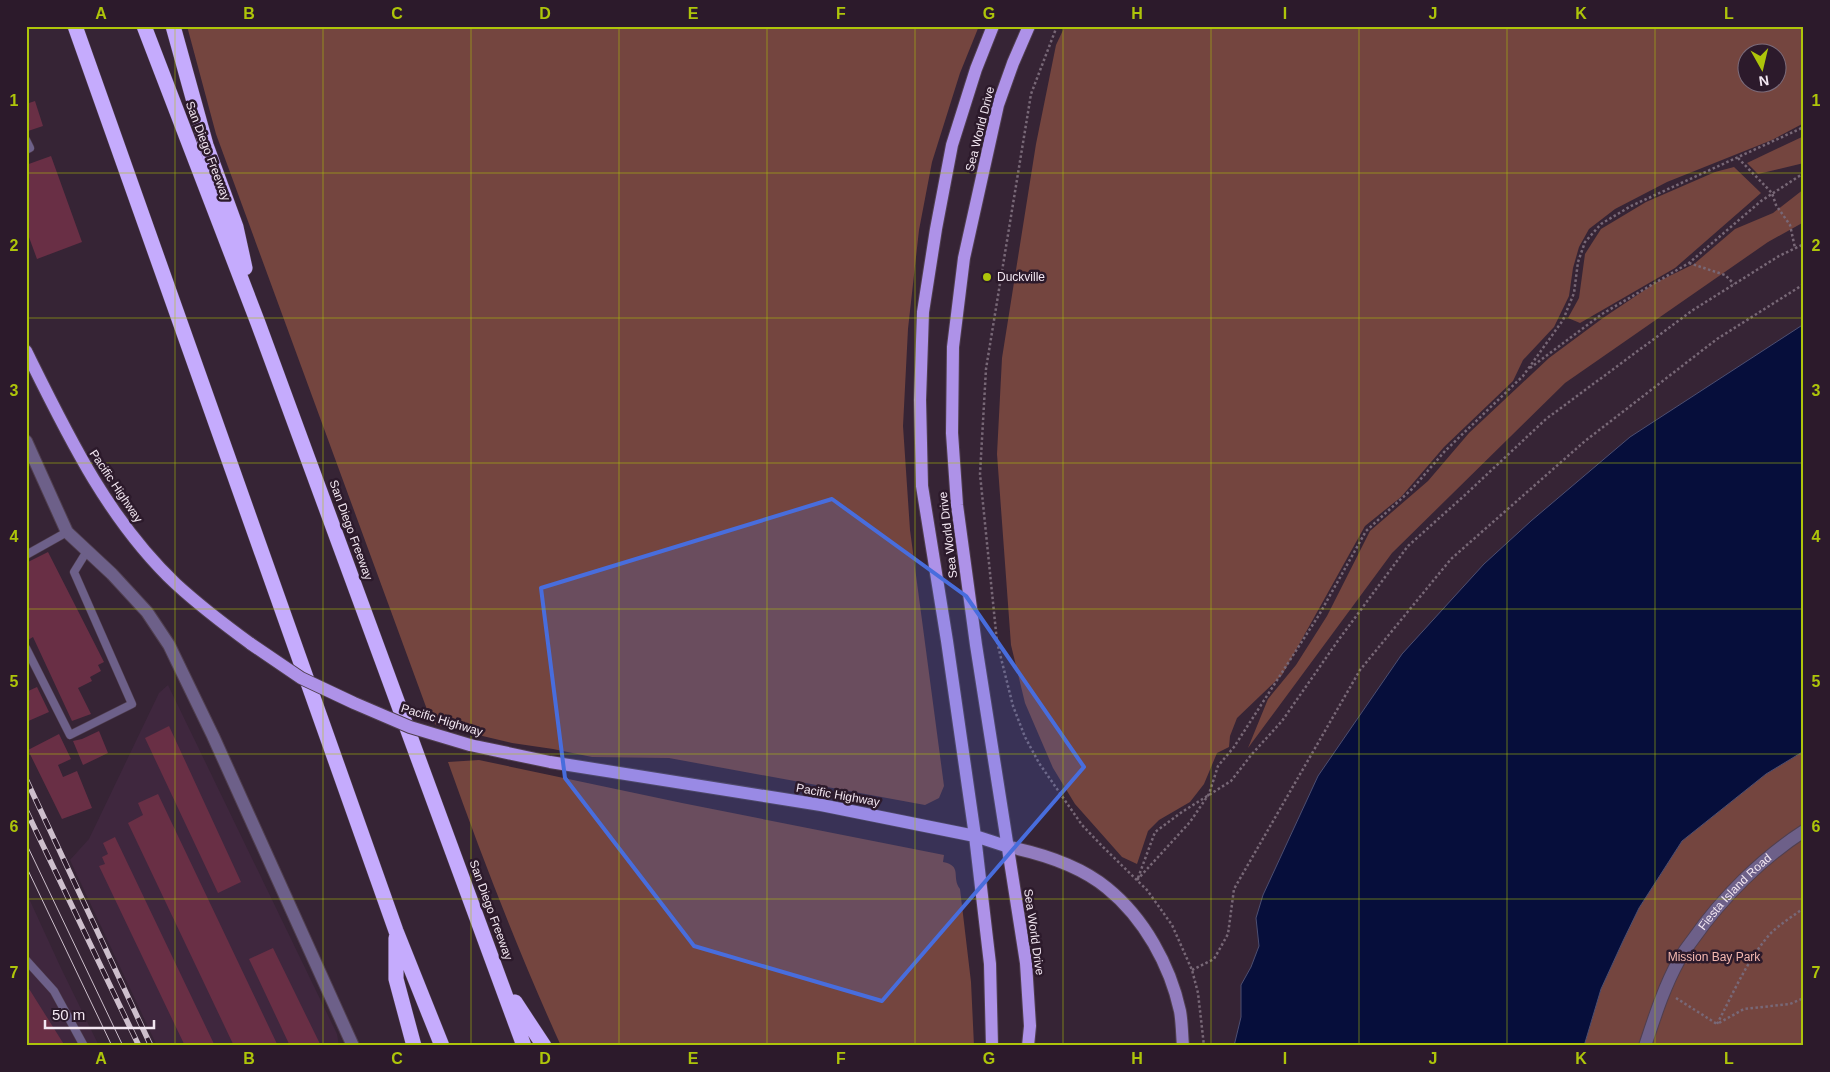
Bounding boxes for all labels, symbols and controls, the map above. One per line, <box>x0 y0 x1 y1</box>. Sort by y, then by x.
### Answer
text: A <box>95 5 107 22</box>
text: B <box>243 5 255 22</box>
text: C <box>391 5 403 22</box>
text: D <box>539 5 551 22</box>
text: E <box>688 5 699 22</box>
text: F <box>836 5 846 22</box>
text: G <box>983 5 995 22</box>
text: H <box>1131 5 1143 22</box>
text: I <box>1283 5 1287 22</box>
text: J <box>1429 5 1437 22</box>
text: K <box>1575 5 1587 22</box>
text: L <box>1724 5 1734 22</box>
north arrow <box>1738 42 1788 92</box>
text: N <box>1758 72 1770 90</box>
street label: Sea World Drive <box>963 85 997 173</box>
text: 1 <box>10 92 19 109</box>
text: 1 <box>1812 92 1821 109</box>
street label: San Diego Freeway <box>183 99 233 203</box>
text: 2 <box>10 237 19 254</box>
text: 2 <box>1812 237 1821 254</box>
place label: Duckville <box>997 270 1045 284</box>
marker: Duckville <box>981 271 993 283</box>
text: 3 <box>10 382 19 399</box>
text: 3 <box>1812 382 1821 399</box>
street label: Pacific Highway <box>87 447 145 525</box>
street label: San Diego Freeway <box>326 478 376 582</box>
street label: Sea World Drive <box>936 491 960 579</box>
text: 4 <box>10 528 19 545</box>
text: 4 <box>1812 528 1821 545</box>
text: 5 <box>10 673 19 690</box>
text: 5 <box>1812 673 1821 690</box>
street label: Pacific Highway <box>399 701 485 739</box>
street label: Pacific Highway <box>795 781 881 809</box>
text: 6 <box>10 818 19 835</box>
text: 6 <box>1812 818 1821 835</box>
street label: Fiesta Island Road <box>1695 851 1774 933</box>
street label: San Diego Freeway <box>466 858 516 962</box>
street label: Sea World Drive <box>1021 888 1047 976</box>
park label: Mission Bay Park <box>1668 950 1761 964</box>
text: 7 <box>10 964 19 981</box>
text: 7 <box>1812 964 1821 981</box>
scale bar <box>45 997 154 1029</box>
text: 50 m <box>52 1006 85 1023</box>
text: A <box>95 1050 107 1067</box>
text: B <box>243 1050 255 1067</box>
text: C <box>391 1050 403 1067</box>
text: D <box>539 1050 551 1067</box>
text: E <box>688 1050 699 1067</box>
text: F <box>836 1050 846 1067</box>
text: G <box>983 1050 995 1067</box>
text: H <box>1131 1050 1143 1067</box>
text: I <box>1283 1050 1287 1067</box>
text: J <box>1429 1050 1437 1067</box>
text: K <box>1575 1050 1587 1067</box>
text: L <box>1724 1050 1734 1067</box>

